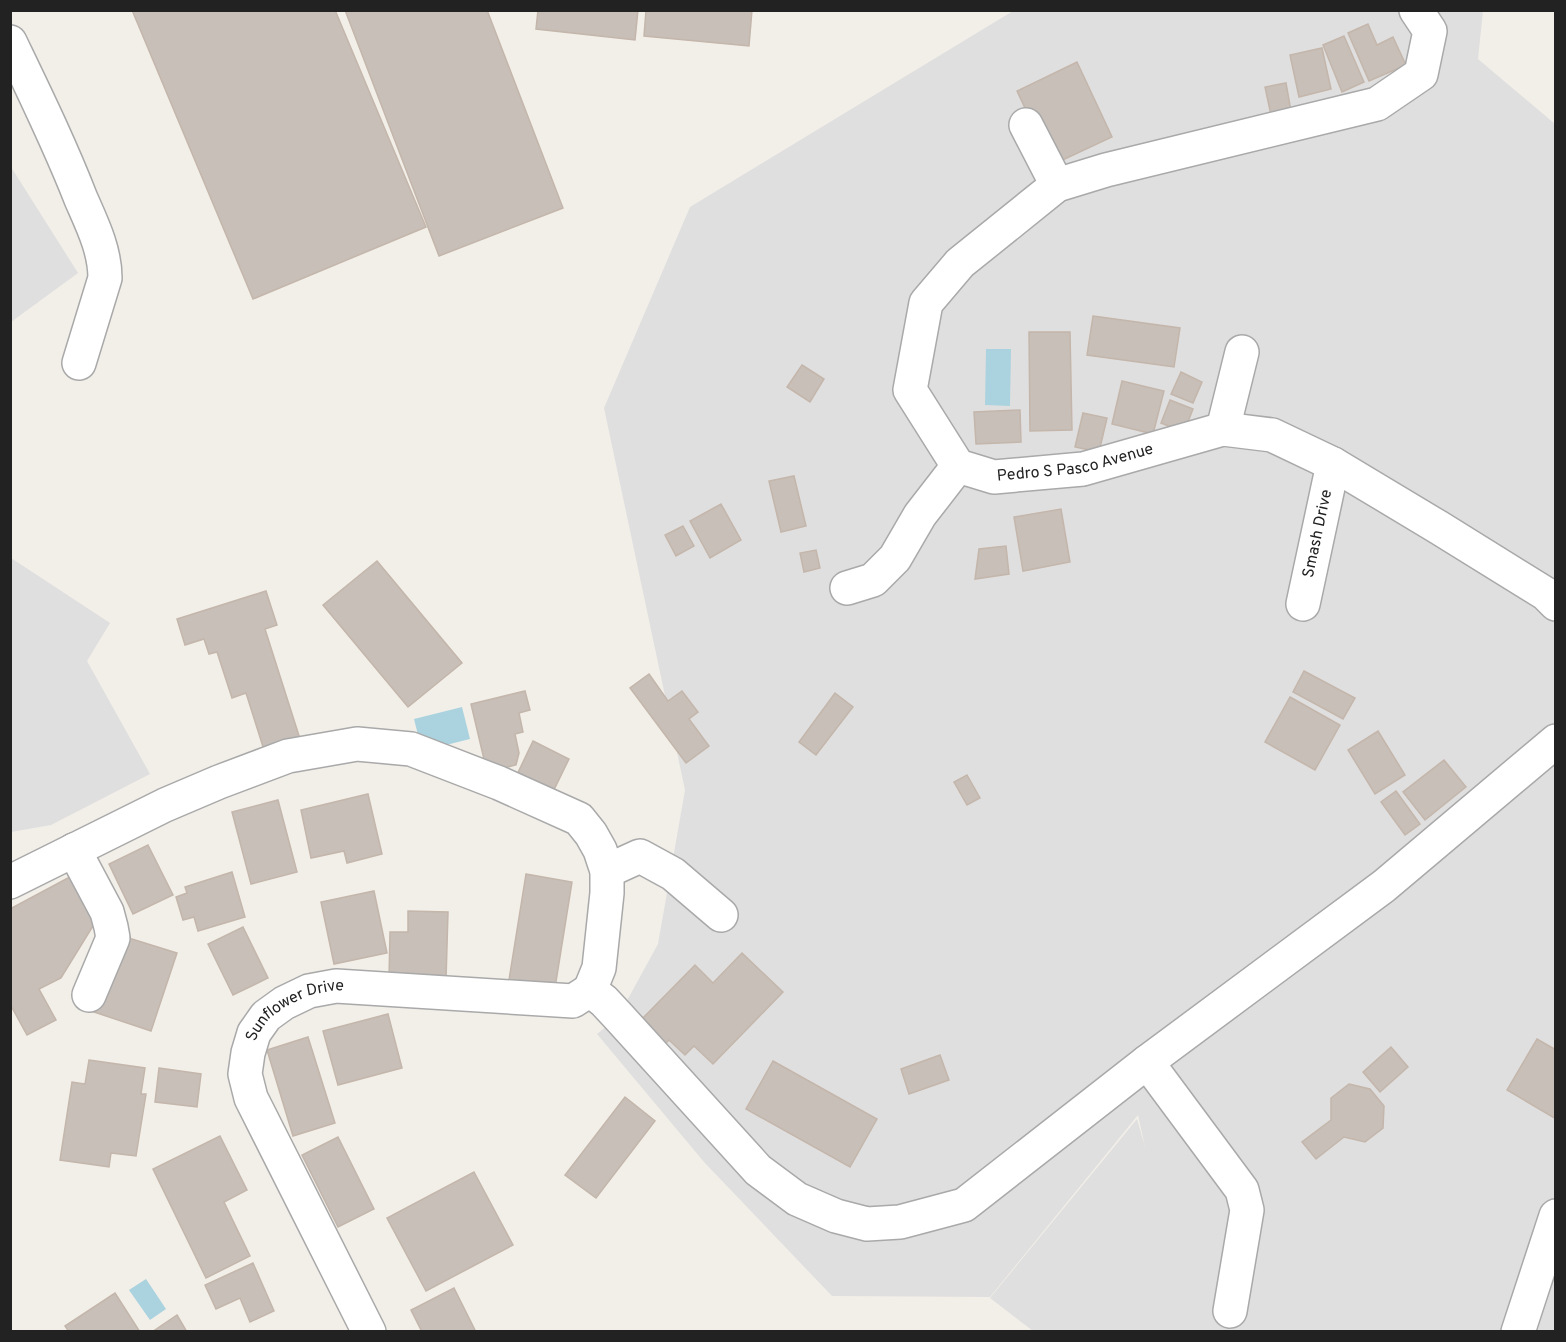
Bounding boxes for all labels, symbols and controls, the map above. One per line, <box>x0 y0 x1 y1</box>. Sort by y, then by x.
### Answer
street label: Pedro S Pasco Avenue <box>996 439 1156 487</box>
street label: Smash Drive <box>1299 488 1337 580</box>
street label: Sunflower Drive <box>242 976 345 1043</box>

